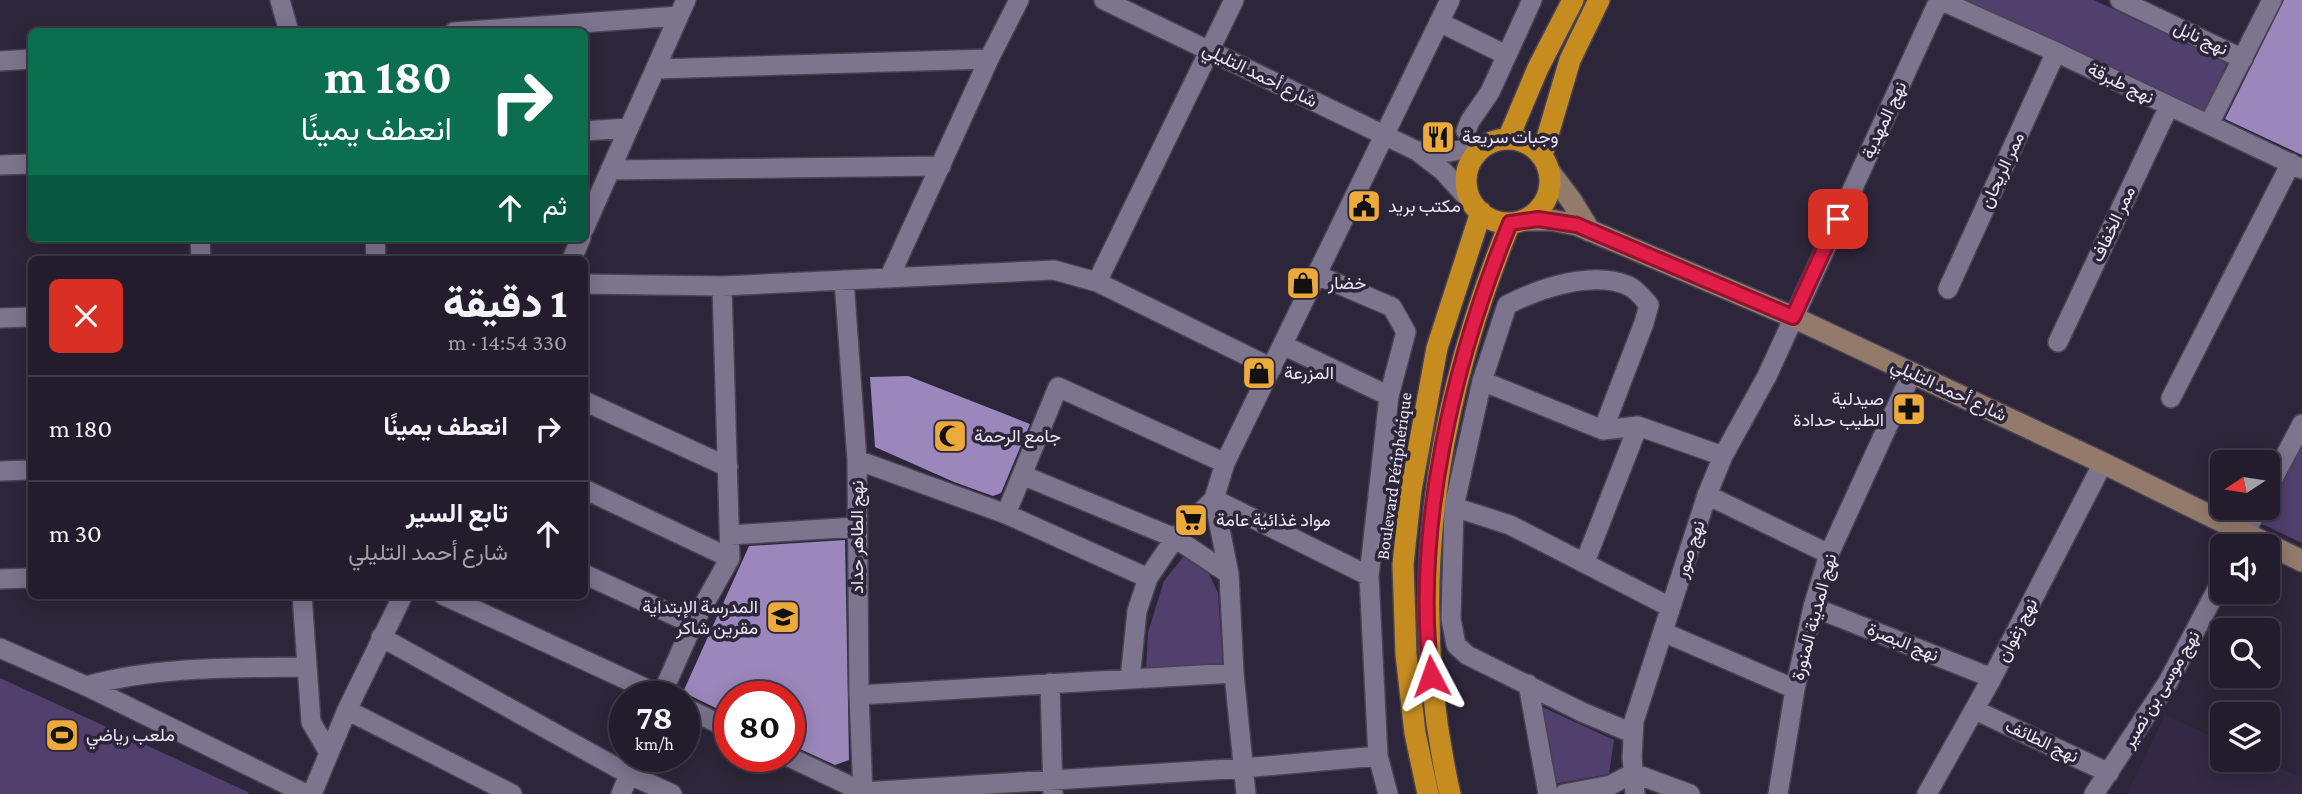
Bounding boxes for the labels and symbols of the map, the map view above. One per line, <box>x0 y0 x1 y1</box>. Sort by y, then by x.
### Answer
street label: نهج نابل <box>2170 17 2231 61</box>
street label: شارع أحمد التليلي <box>1197 39 1321 116</box>
street label: نهج طبرقة <box>2084 58 2157 109</box>
street label: نهج المهدية <box>1857 78 1912 163</box>
restaurant icon: وجبات سريعة <box>1419 118 1457 156</box>
place label: وجبات سريعة <box>1462 127 1559 148</box>
street label: ممر الريحان <box>1976 129 2029 212</box>
street label: ممر الخفاف <box>2087 183 2140 265</box>
public building icon: مكتب بريد <box>1345 187 1383 225</box>
pin <box>1808 189 1868 249</box>
place label: مكتب بريد <box>1388 196 1461 217</box>
shop icon: خضار <box>1284 264 1322 302</box>
place label: خضار <box>1327 273 1366 294</box>
shop icon: المزرعة <box>1240 354 1278 392</box>
street label: شارع أحمد التليلي <box>1886 355 2010 430</box>
place label: المزرعة <box>1284 363 1334 384</box>
place label: صيدلية الطيب حدادة <box>1793 389 1884 430</box>
pharmacy icon: صيدلية الطيب حدادة <box>1890 390 1928 428</box>
street label: Boulevard Périphérique <box>1372 391 1416 561</box>
mosque icon: جامع الرحمة <box>931 417 969 455</box>
place label: جامع الرحمة <box>974 426 1061 448</box>
north arrow <box>2210 450 2280 520</box>
street label: نهج الطاهر حداد <box>847 480 869 594</box>
supermarket icon: مواد غذائية عامة <box>1172 501 1210 539</box>
place label: مواد غذائية عامة <box>1216 510 1331 531</box>
street label: نهج صور <box>1671 518 1711 582</box>
street label: نهج المدينة المنورة <box>1787 551 1842 683</box>
street label: نهج زغوان <box>1993 595 2043 666</box>
place label: المدرسة الإبتداية مقرين شاكر <box>642 597 758 639</box>
school or university icon: المدرسة الإبتداية مقرين شاكر <box>764 598 802 636</box>
street label: نهج البصرة <box>1864 619 1941 667</box>
street label: نهج موسى بن نصير <box>2118 627 2206 753</box>
position arrow <box>1394 639 1468 713</box>
speed limit sign: 80 <box>714 681 805 772</box>
street label: نهج الطائف <box>2001 715 2082 768</box>
sports icon: ملعب رياضي <box>43 716 81 754</box>
place label: ملعب رياضي <box>86 725 175 750</box>

